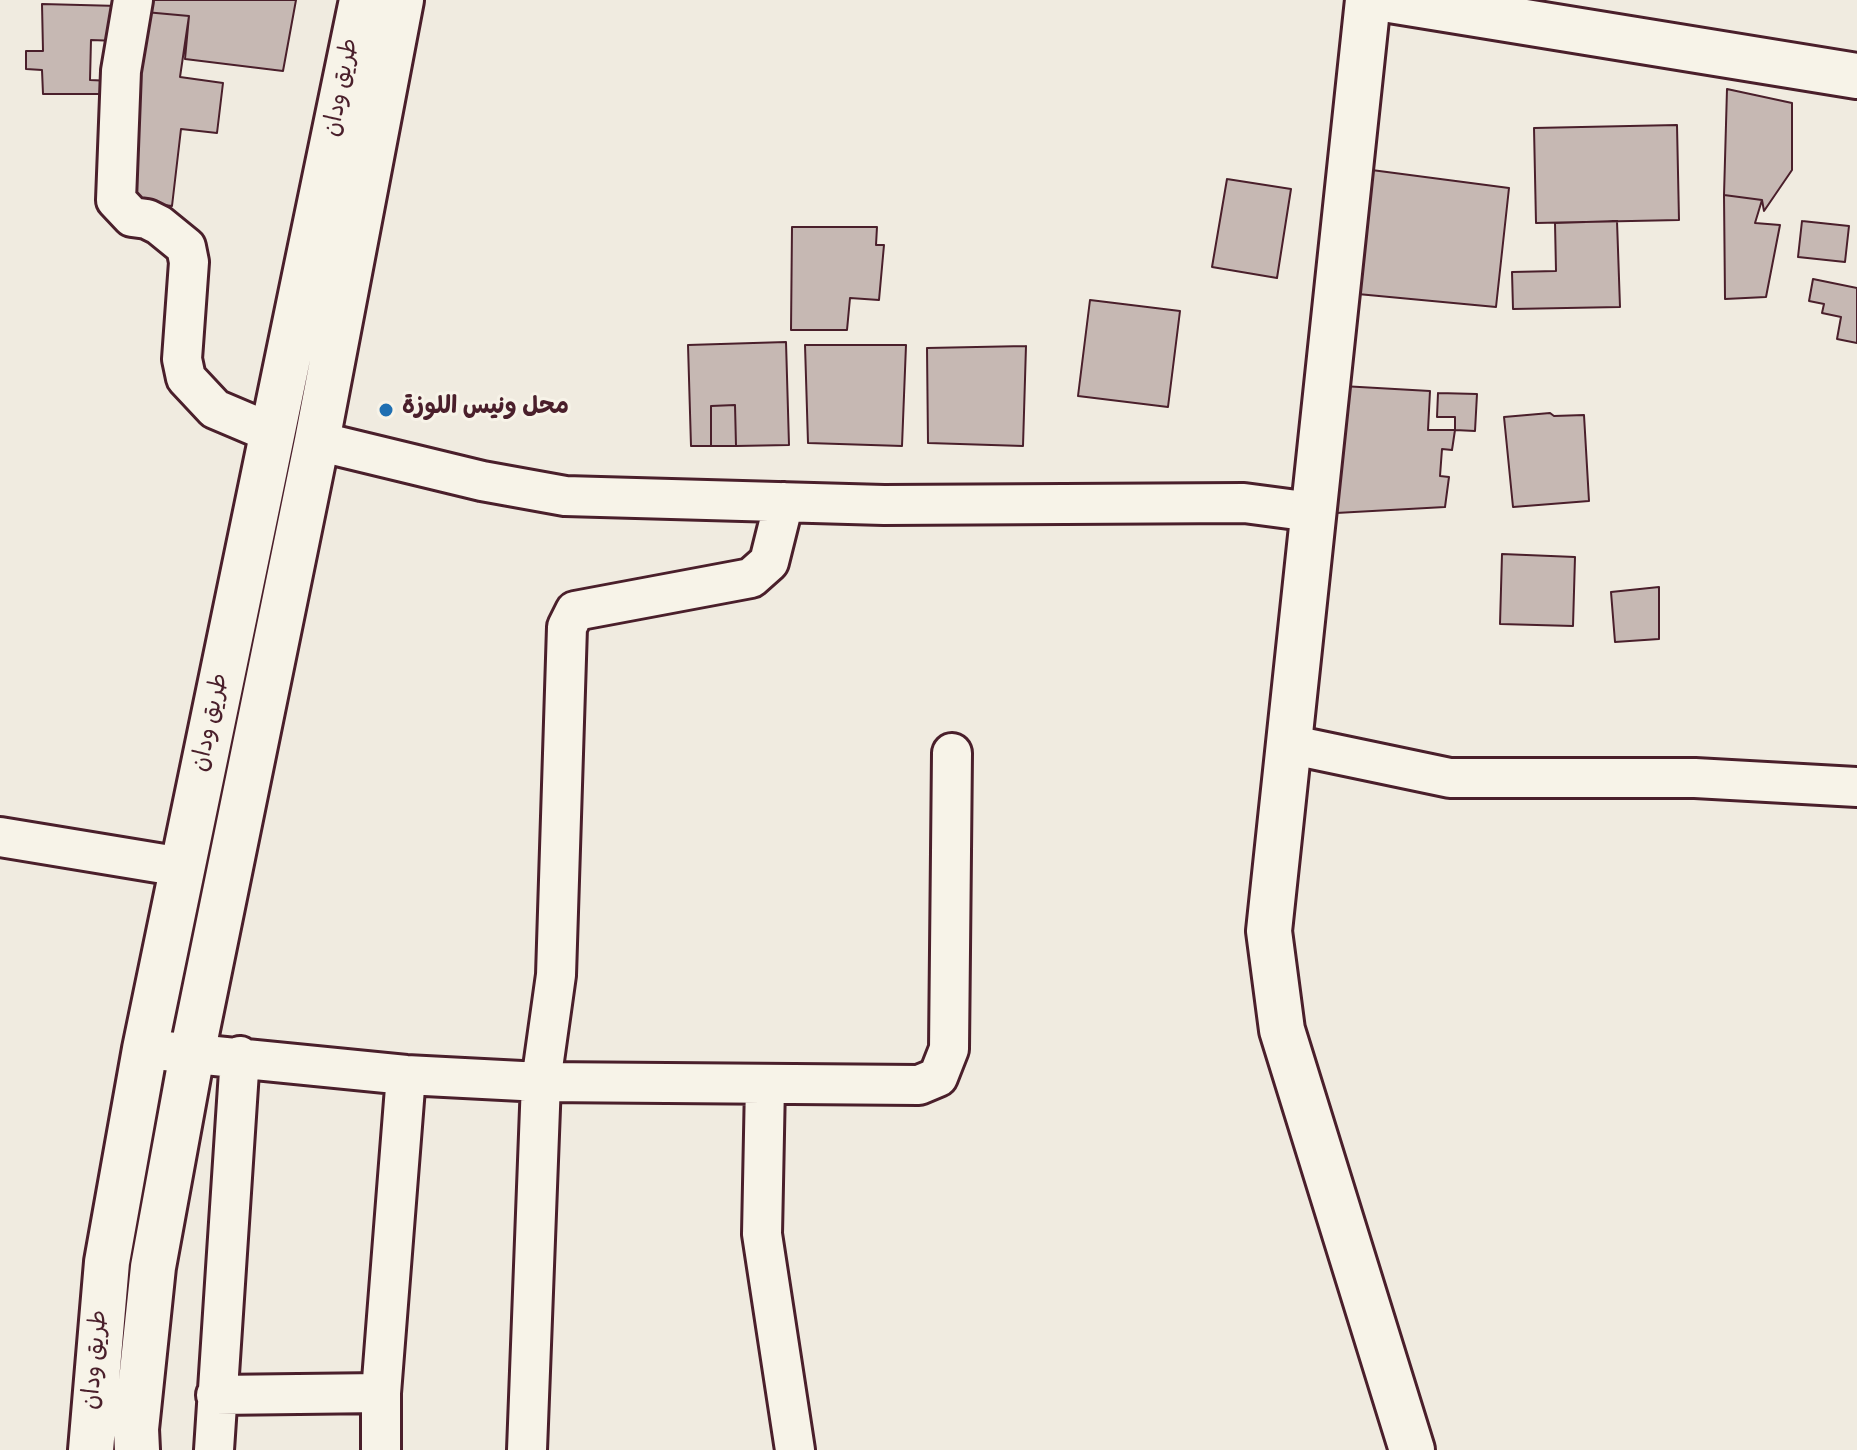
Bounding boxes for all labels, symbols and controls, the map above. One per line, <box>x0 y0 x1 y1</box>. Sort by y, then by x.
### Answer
street label: طريق ودان <box>320 36 368 140</box>
place label: محل ونيس اللوزة <box>402 396 569 424</box>
marker: محل ونيس اللوزة <box>377 401 395 419</box>
street label: طريق ودان <box>189 671 237 775</box>
street label: طريق ودان <box>79 1309 117 1411</box>

